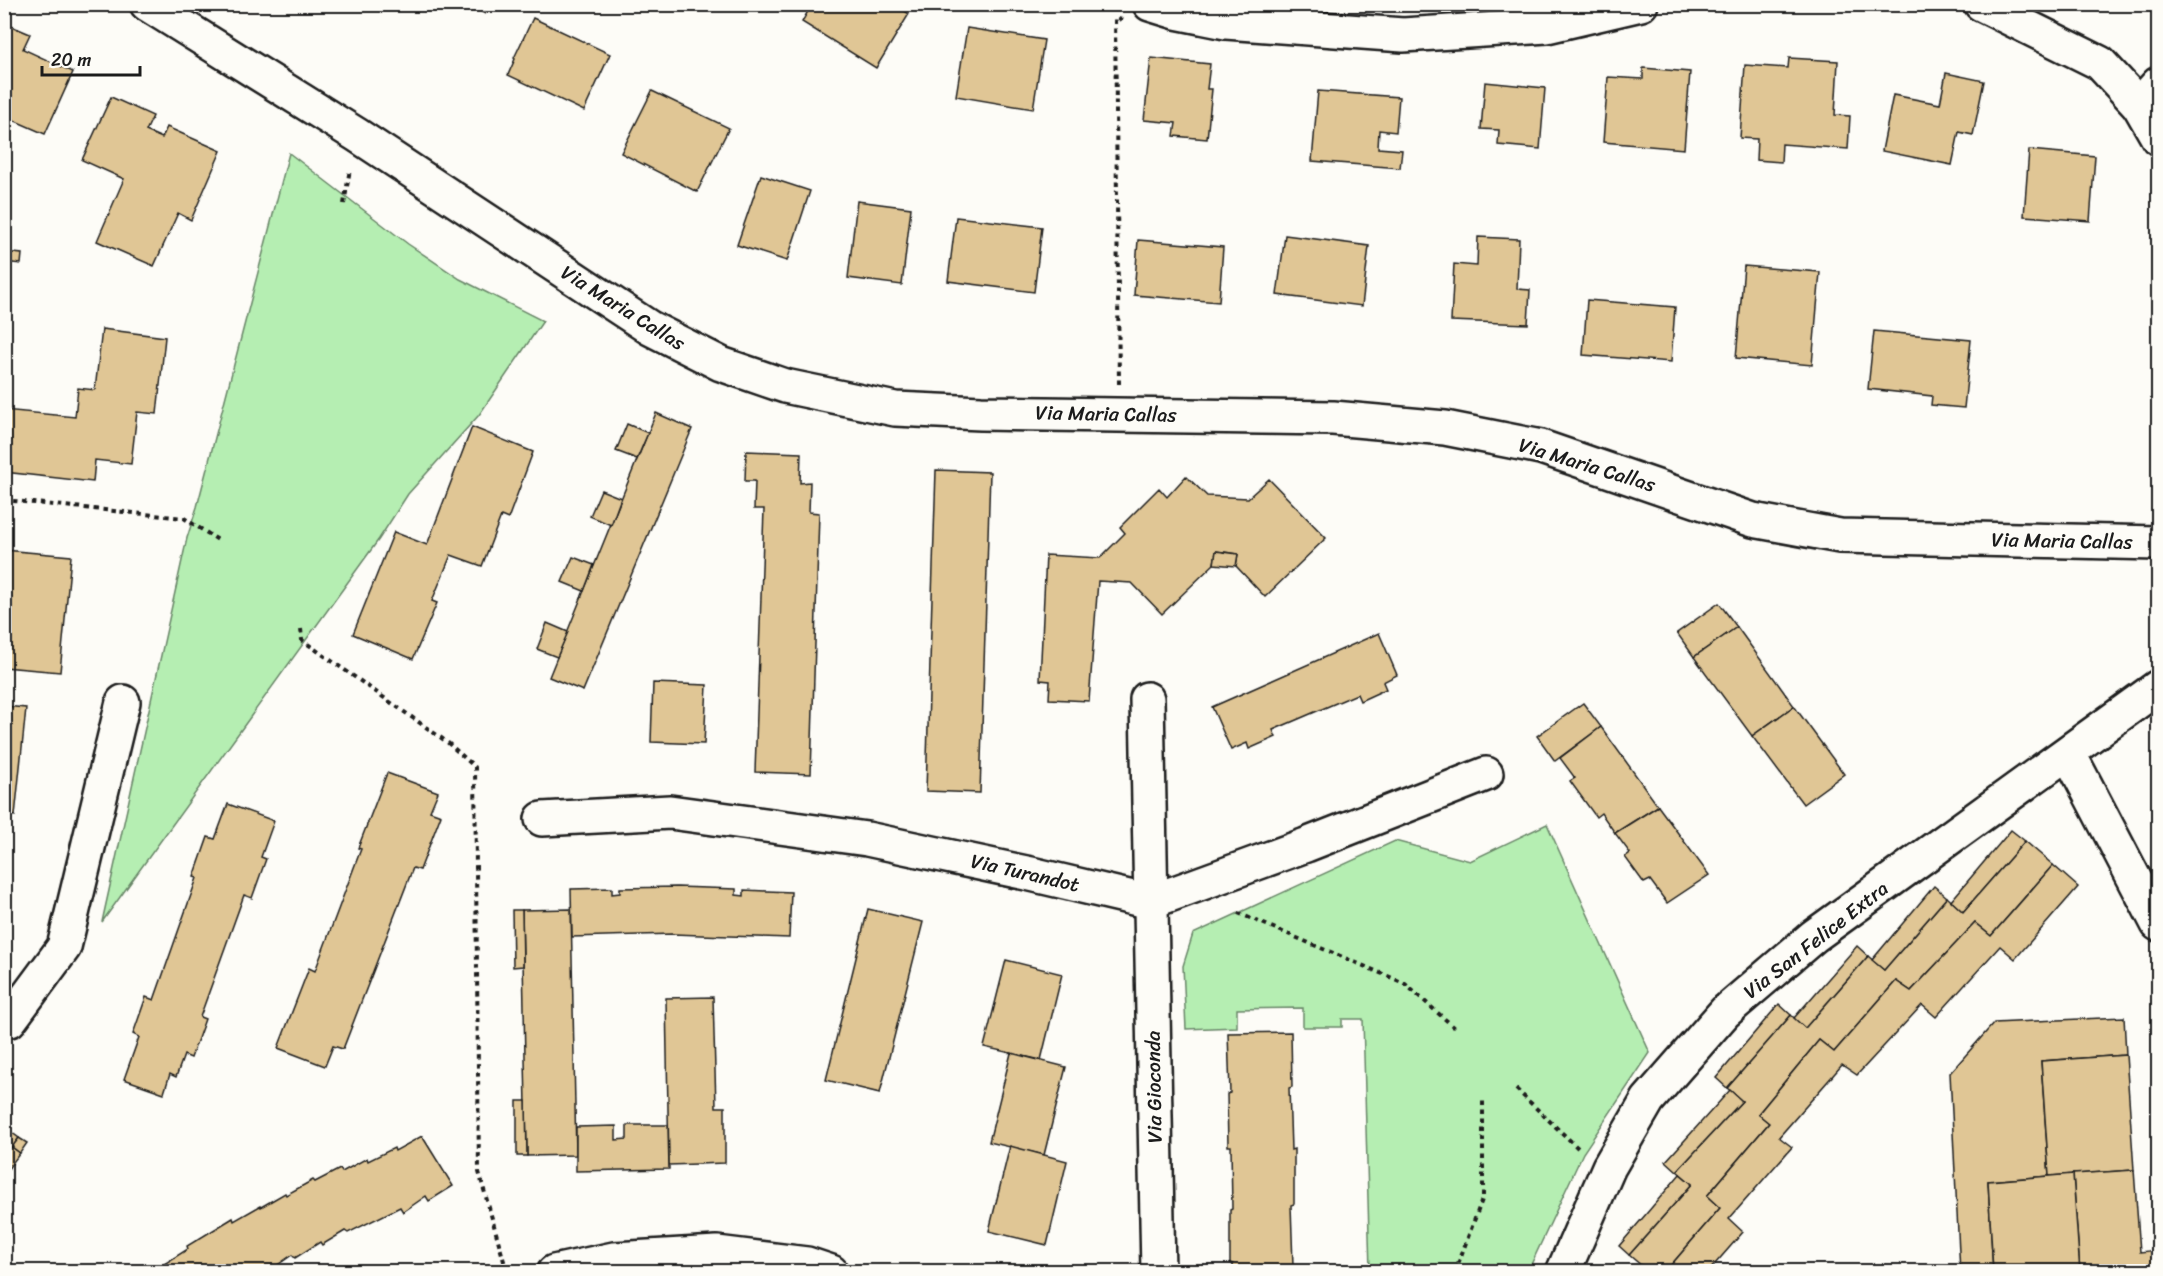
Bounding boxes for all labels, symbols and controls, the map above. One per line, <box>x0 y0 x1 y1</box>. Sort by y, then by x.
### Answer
scale bar <box>42 39 140 77</box>
text: 20 m <box>51 44 91 76</box>
street label: Via Maria Callas <box>554 256 693 361</box>
street label: Via Maria Callas <box>1035 395 1178 433</box>
street label: Via Maria Callas <box>1514 428 1660 503</box>
street label: Via Maria Callas <box>1991 522 2134 560</box>
street label: Via Turandot <box>967 844 1083 903</box>
street label: Via San Felice Extra <box>1736 872 1896 1008</box>
street label: Via Gioconda <box>1136 1031 1172 1143</box>

